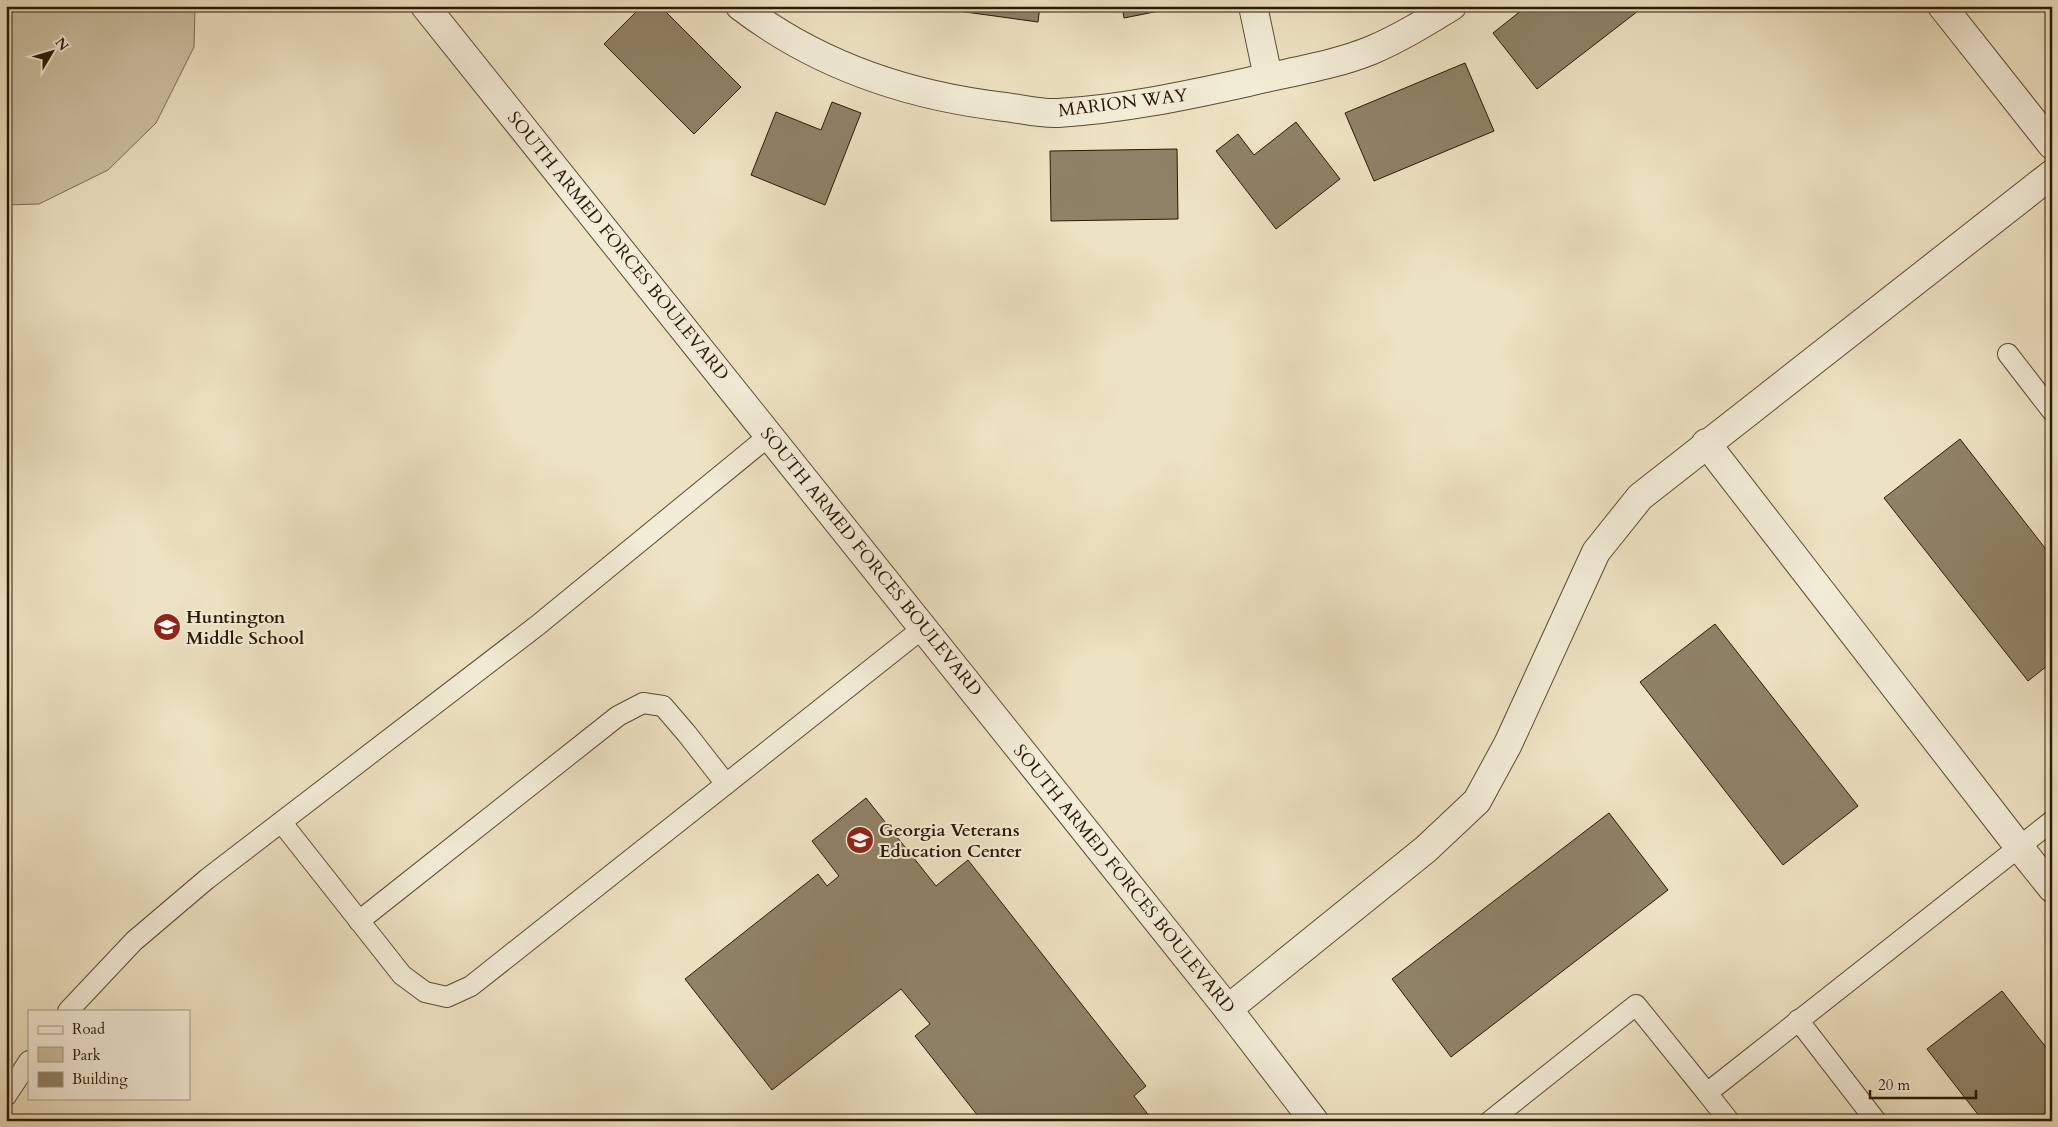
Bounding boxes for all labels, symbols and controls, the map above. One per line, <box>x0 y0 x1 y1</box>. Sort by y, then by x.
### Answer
north arrow <box>28 28 78 78</box>
text: N <box>51 34 73 55</box>
street label: MARION WAY <box>1057 83 1190 123</box>
street label: SOUTH ARMED FORCES BOULEVARD <box>501 106 735 386</box>
street label: SOUTH ARMED FORCES BOULEVARD <box>754 422 988 702</box>
place label: Huntington Middle School <box>186 605 304 651</box>
school or university icon: Huntington Middle School <box>152 612 182 642</box>
street label: SOUTH ARMED FORCES BOULEVARD <box>1007 739 1241 1019</box>
place label: Georgia Veterans Education Center <box>879 818 1022 864</box>
school or university icon: Georgia Veterans Education Center <box>845 825 875 855</box>
legend <box>28 1010 190 1100</box>
text: Road <box>72 1019 105 1039</box>
text: Park <box>72 1045 101 1065</box>
scale bar <box>1870 1067 1977 1099</box>
text: Building <box>72 1069 128 1089</box>
text: 20 m <box>1878 1075 1910 1095</box>

